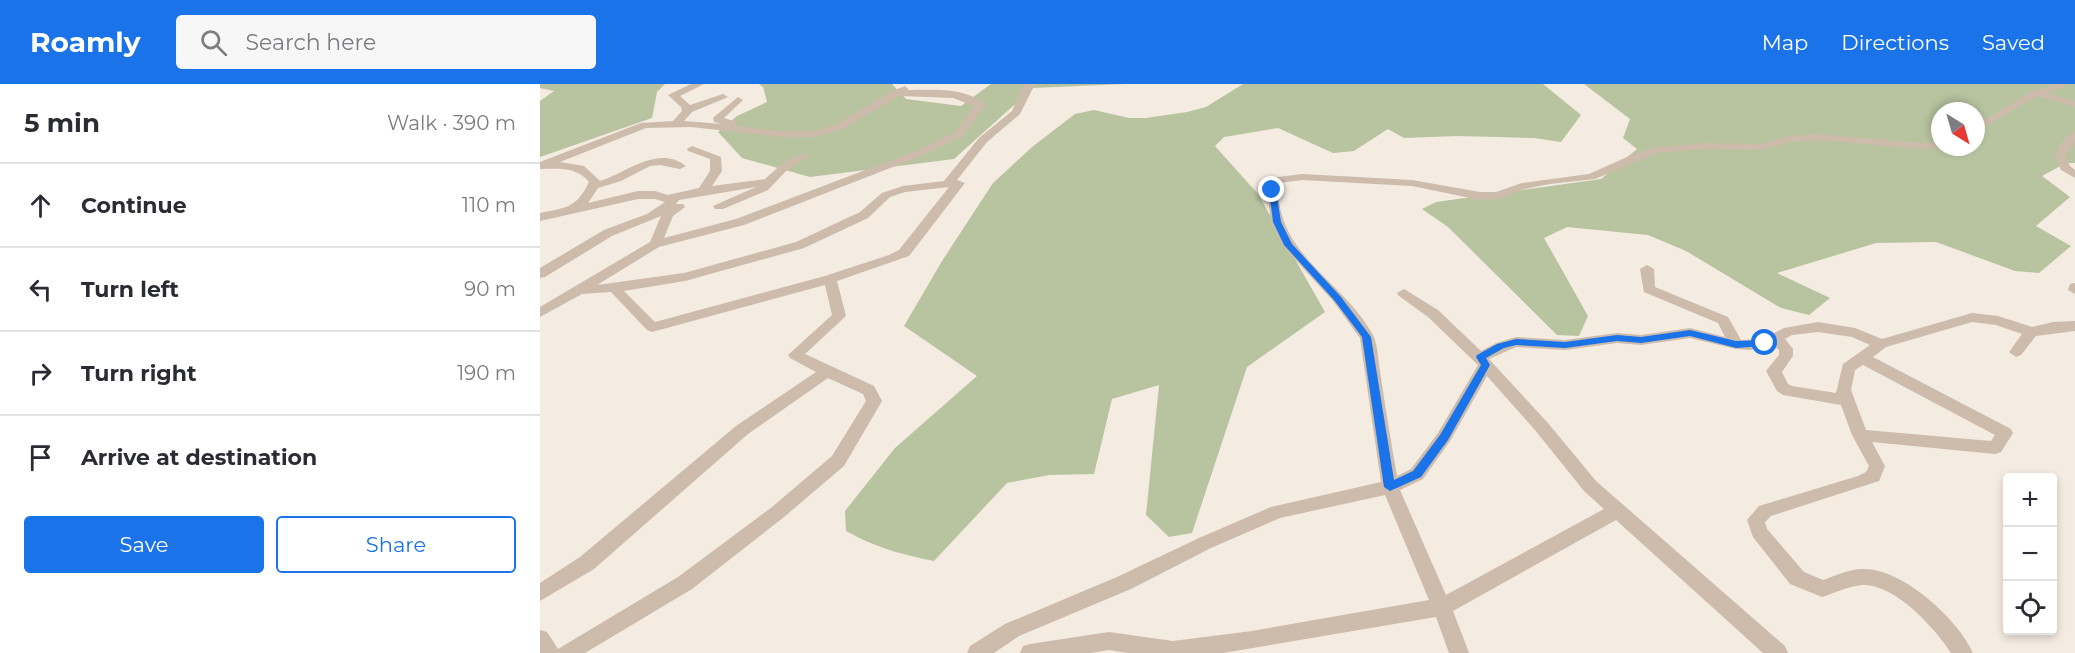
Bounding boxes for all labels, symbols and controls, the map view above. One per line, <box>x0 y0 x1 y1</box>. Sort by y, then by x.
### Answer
search box <box>176 15 596 69</box>
text: Roamly <box>30 25 140 59</box>
icon: search <box>197 26 230 59</box>
text: Search here <box>245 29 376 56</box>
text: Map <box>1762 30 1808 55</box>
text: Directions <box>1841 30 1949 55</box>
text: Saved <box>1982 30 2045 55</box>
north arrow <box>1931 102 1985 156</box>
text: 5 min <box>24 107 100 139</box>
text: Walk · 390 m <box>387 111 516 135</box>
route end <box>1258 176 1284 202</box>
icon: ahead <box>24 189 57 222</box>
text: Continue <box>81 192 187 219</box>
text: 110 m <box>462 193 516 217</box>
icon: left <box>24 273 57 306</box>
text: Turn left <box>81 276 179 303</box>
text: 90 m <box>464 277 516 301</box>
route start <box>1751 329 1777 355</box>
icon: right <box>24 357 57 390</box>
text: Turn right <box>81 360 196 387</box>
text: 190 m <box>457 361 516 385</box>
icon: arrive <box>24 441 57 474</box>
text: Arrive at destination <box>81 444 317 471</box>
map controls <box>2003 473 2057 635</box>
button: + <box>2003 473 2057 527</box>
button: Save <box>24 516 264 573</box>
button: Share <box>276 516 516 573</box>
button: − <box>2003 527 2057 581</box>
button: locate <box>2003 581 2057 635</box>

